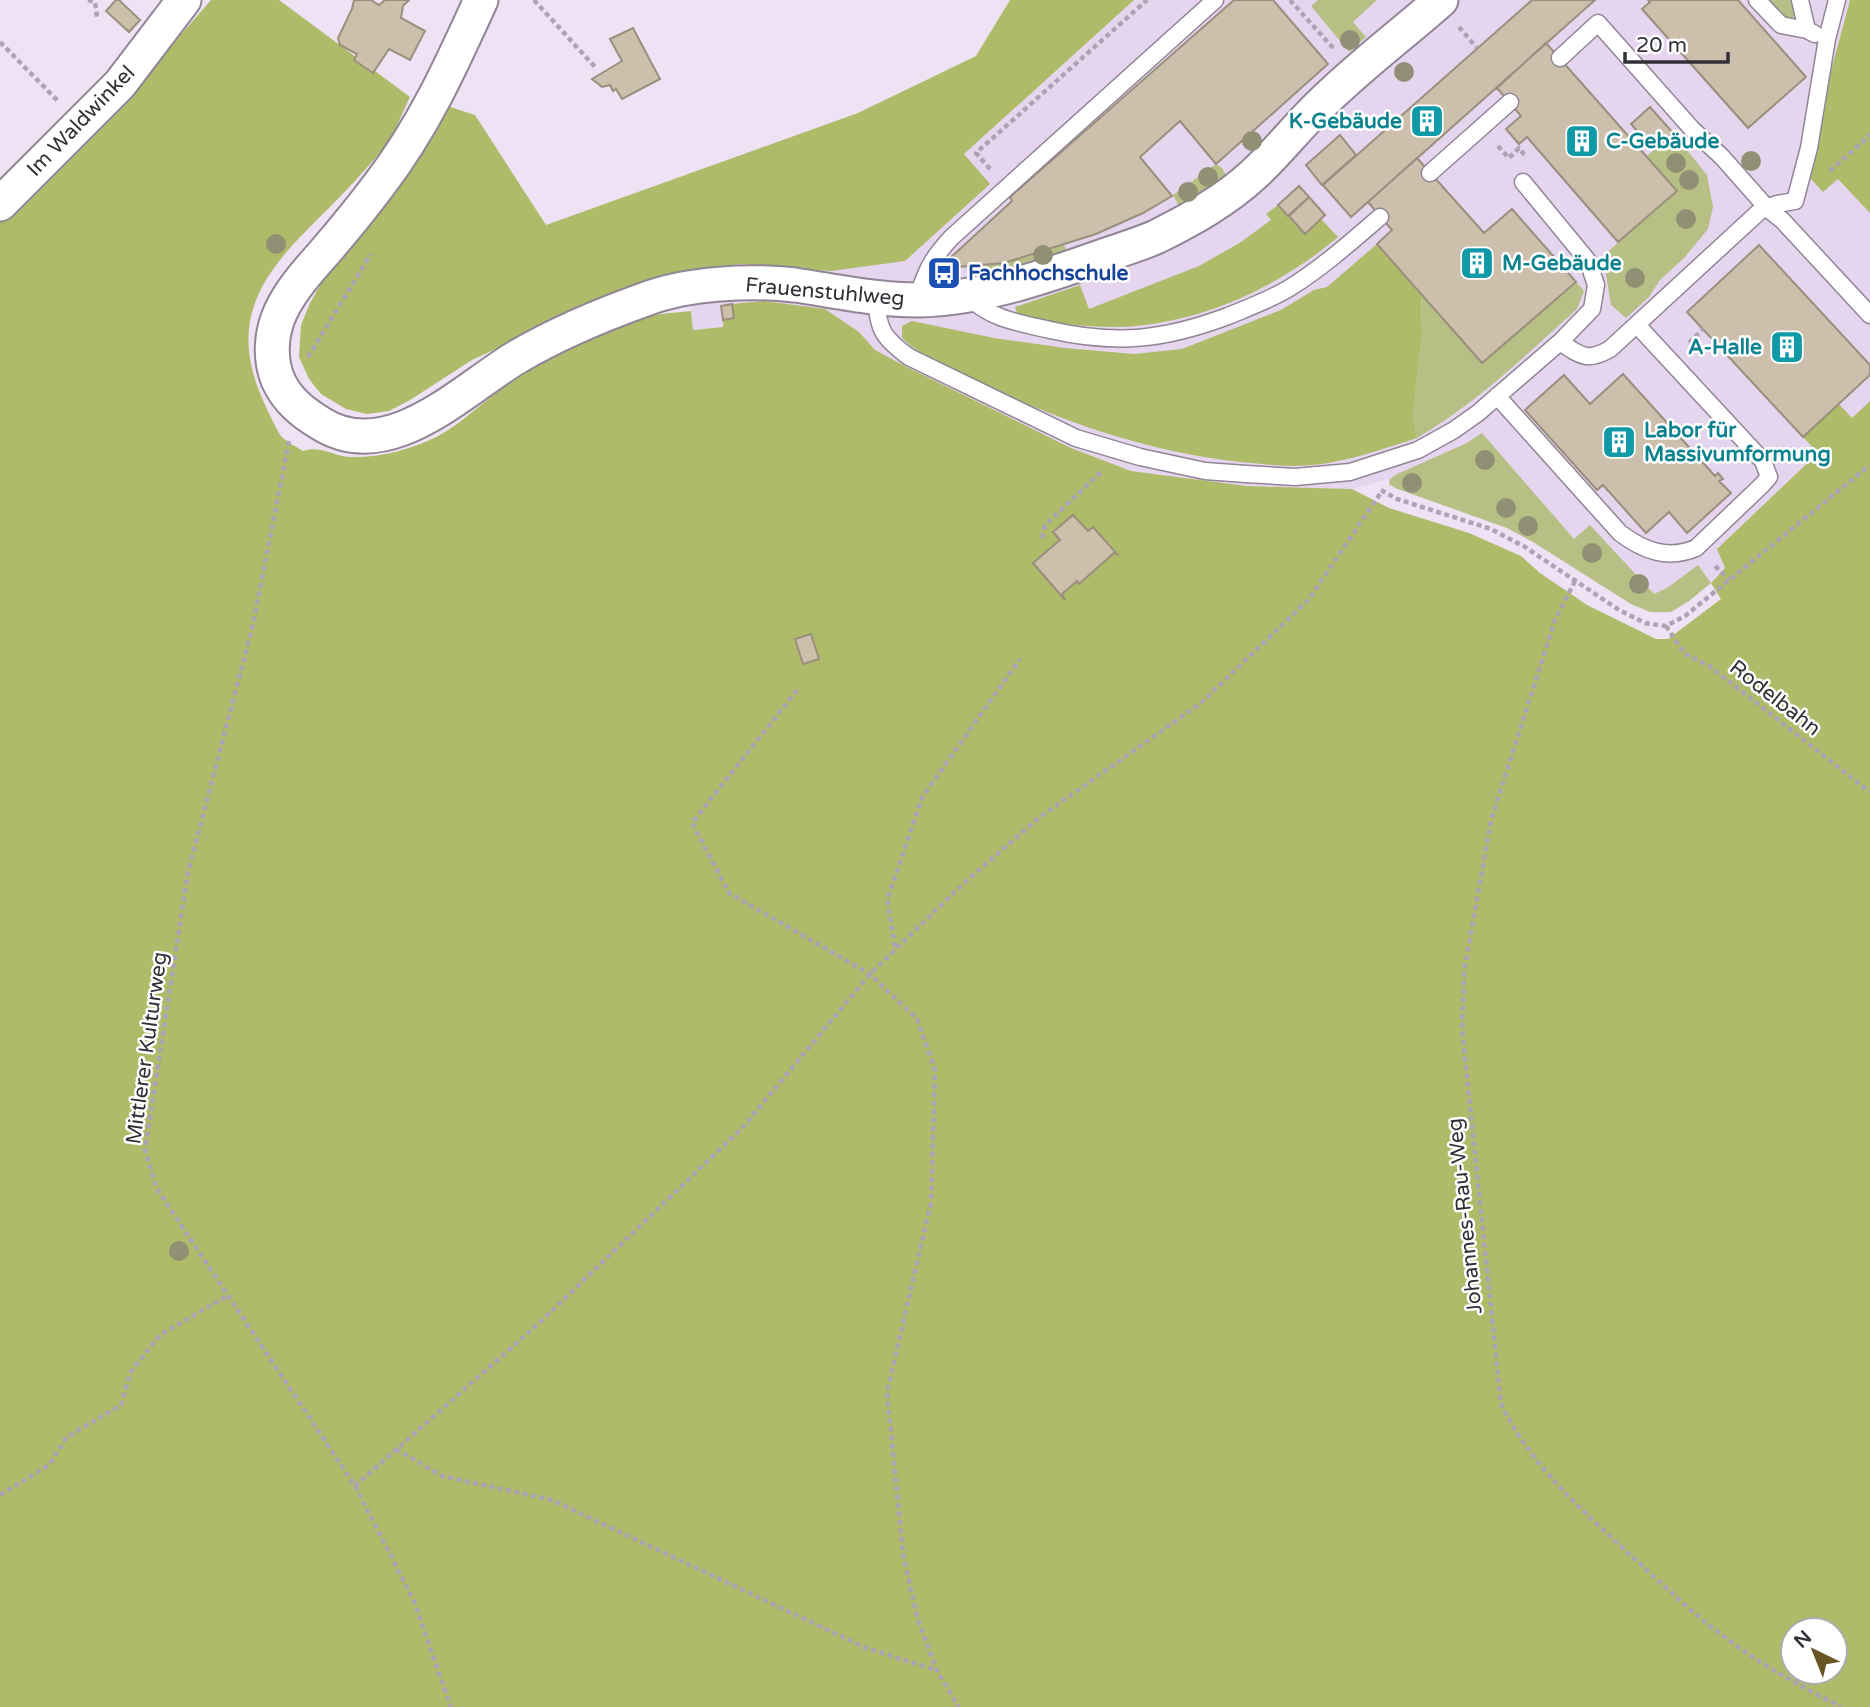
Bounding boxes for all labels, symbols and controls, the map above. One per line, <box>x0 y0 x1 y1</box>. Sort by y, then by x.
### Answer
scale bar <box>1625 21 1728 65</box>
text: 20 m <box>1636 33 1687 58</box>
street label: Im Waldwinkel <box>22 60 140 182</box>
building icon: K-Gebäude <box>1408 102 1446 140</box>
place label: K-Gebäude <box>1289 109 1402 134</box>
building icon: C-Gebäude <box>1563 122 1601 160</box>
place label: C-Gebäude <box>1606 129 1719 154</box>
building icon: M-Gebäude <box>1458 244 1496 282</box>
place label: M-Gebäude <box>1502 251 1622 276</box>
bus stop icon: Fachhochschule <box>925 254 963 292</box>
place label: Fachhochschule <box>968 261 1128 286</box>
street label: Frauenstuhlweg <box>744 273 906 311</box>
building icon: A-Halle <box>1768 328 1806 366</box>
place label: A-Halle <box>1688 335 1762 360</box>
place label: Labor für Massivumformung <box>1644 418 1831 467</box>
building icon: Labor für Massivumformung <box>1600 423 1638 461</box>
street label: Rodelbahn <box>1724 655 1826 741</box>
street label: Mittlerer Kulturweg <box>121 950 173 1146</box>
street label: Johannes-Rau-Weg <box>1442 1117 1488 1315</box>
north arrow <box>1779 1616 1849 1686</box>
text: N <box>1790 1626 1816 1653</box>

